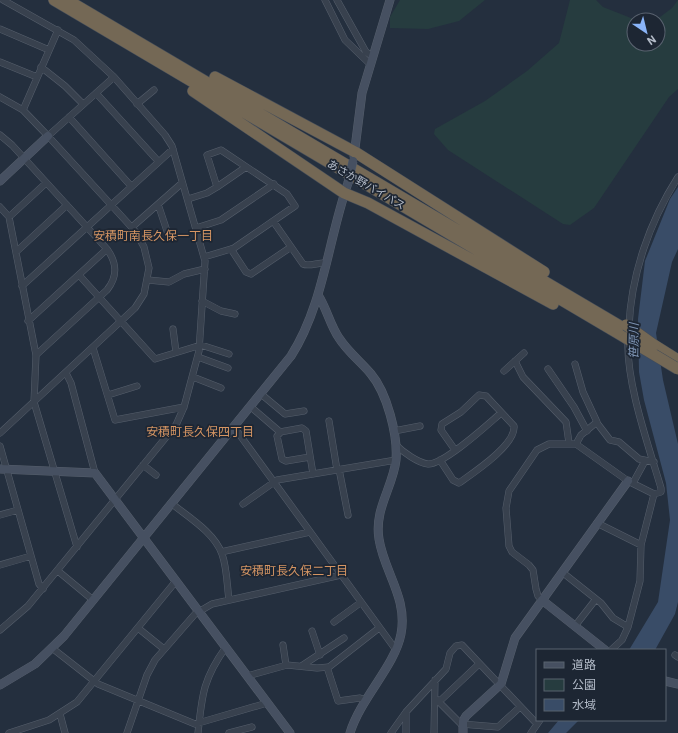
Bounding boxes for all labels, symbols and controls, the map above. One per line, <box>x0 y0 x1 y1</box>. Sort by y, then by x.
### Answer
north arrow <box>626 12 666 52</box>
text: N <box>644 32 658 47</box>
street label: あさか野バイパス <box>325 157 407 213</box>
district label: 安積町南長久保一丁目 <box>93 229 213 243</box>
water label: 笹原川 <box>627 321 641 359</box>
district label: 安積町長久保四丁目 <box>146 425 254 439</box>
district label: 安積町長久保二丁目 <box>240 564 348 578</box>
legend <box>536 649 666 721</box>
text: 道路 <box>572 658 596 672</box>
text: 公園 <box>572 678 596 692</box>
text: 水域 <box>572 698 596 712</box>

